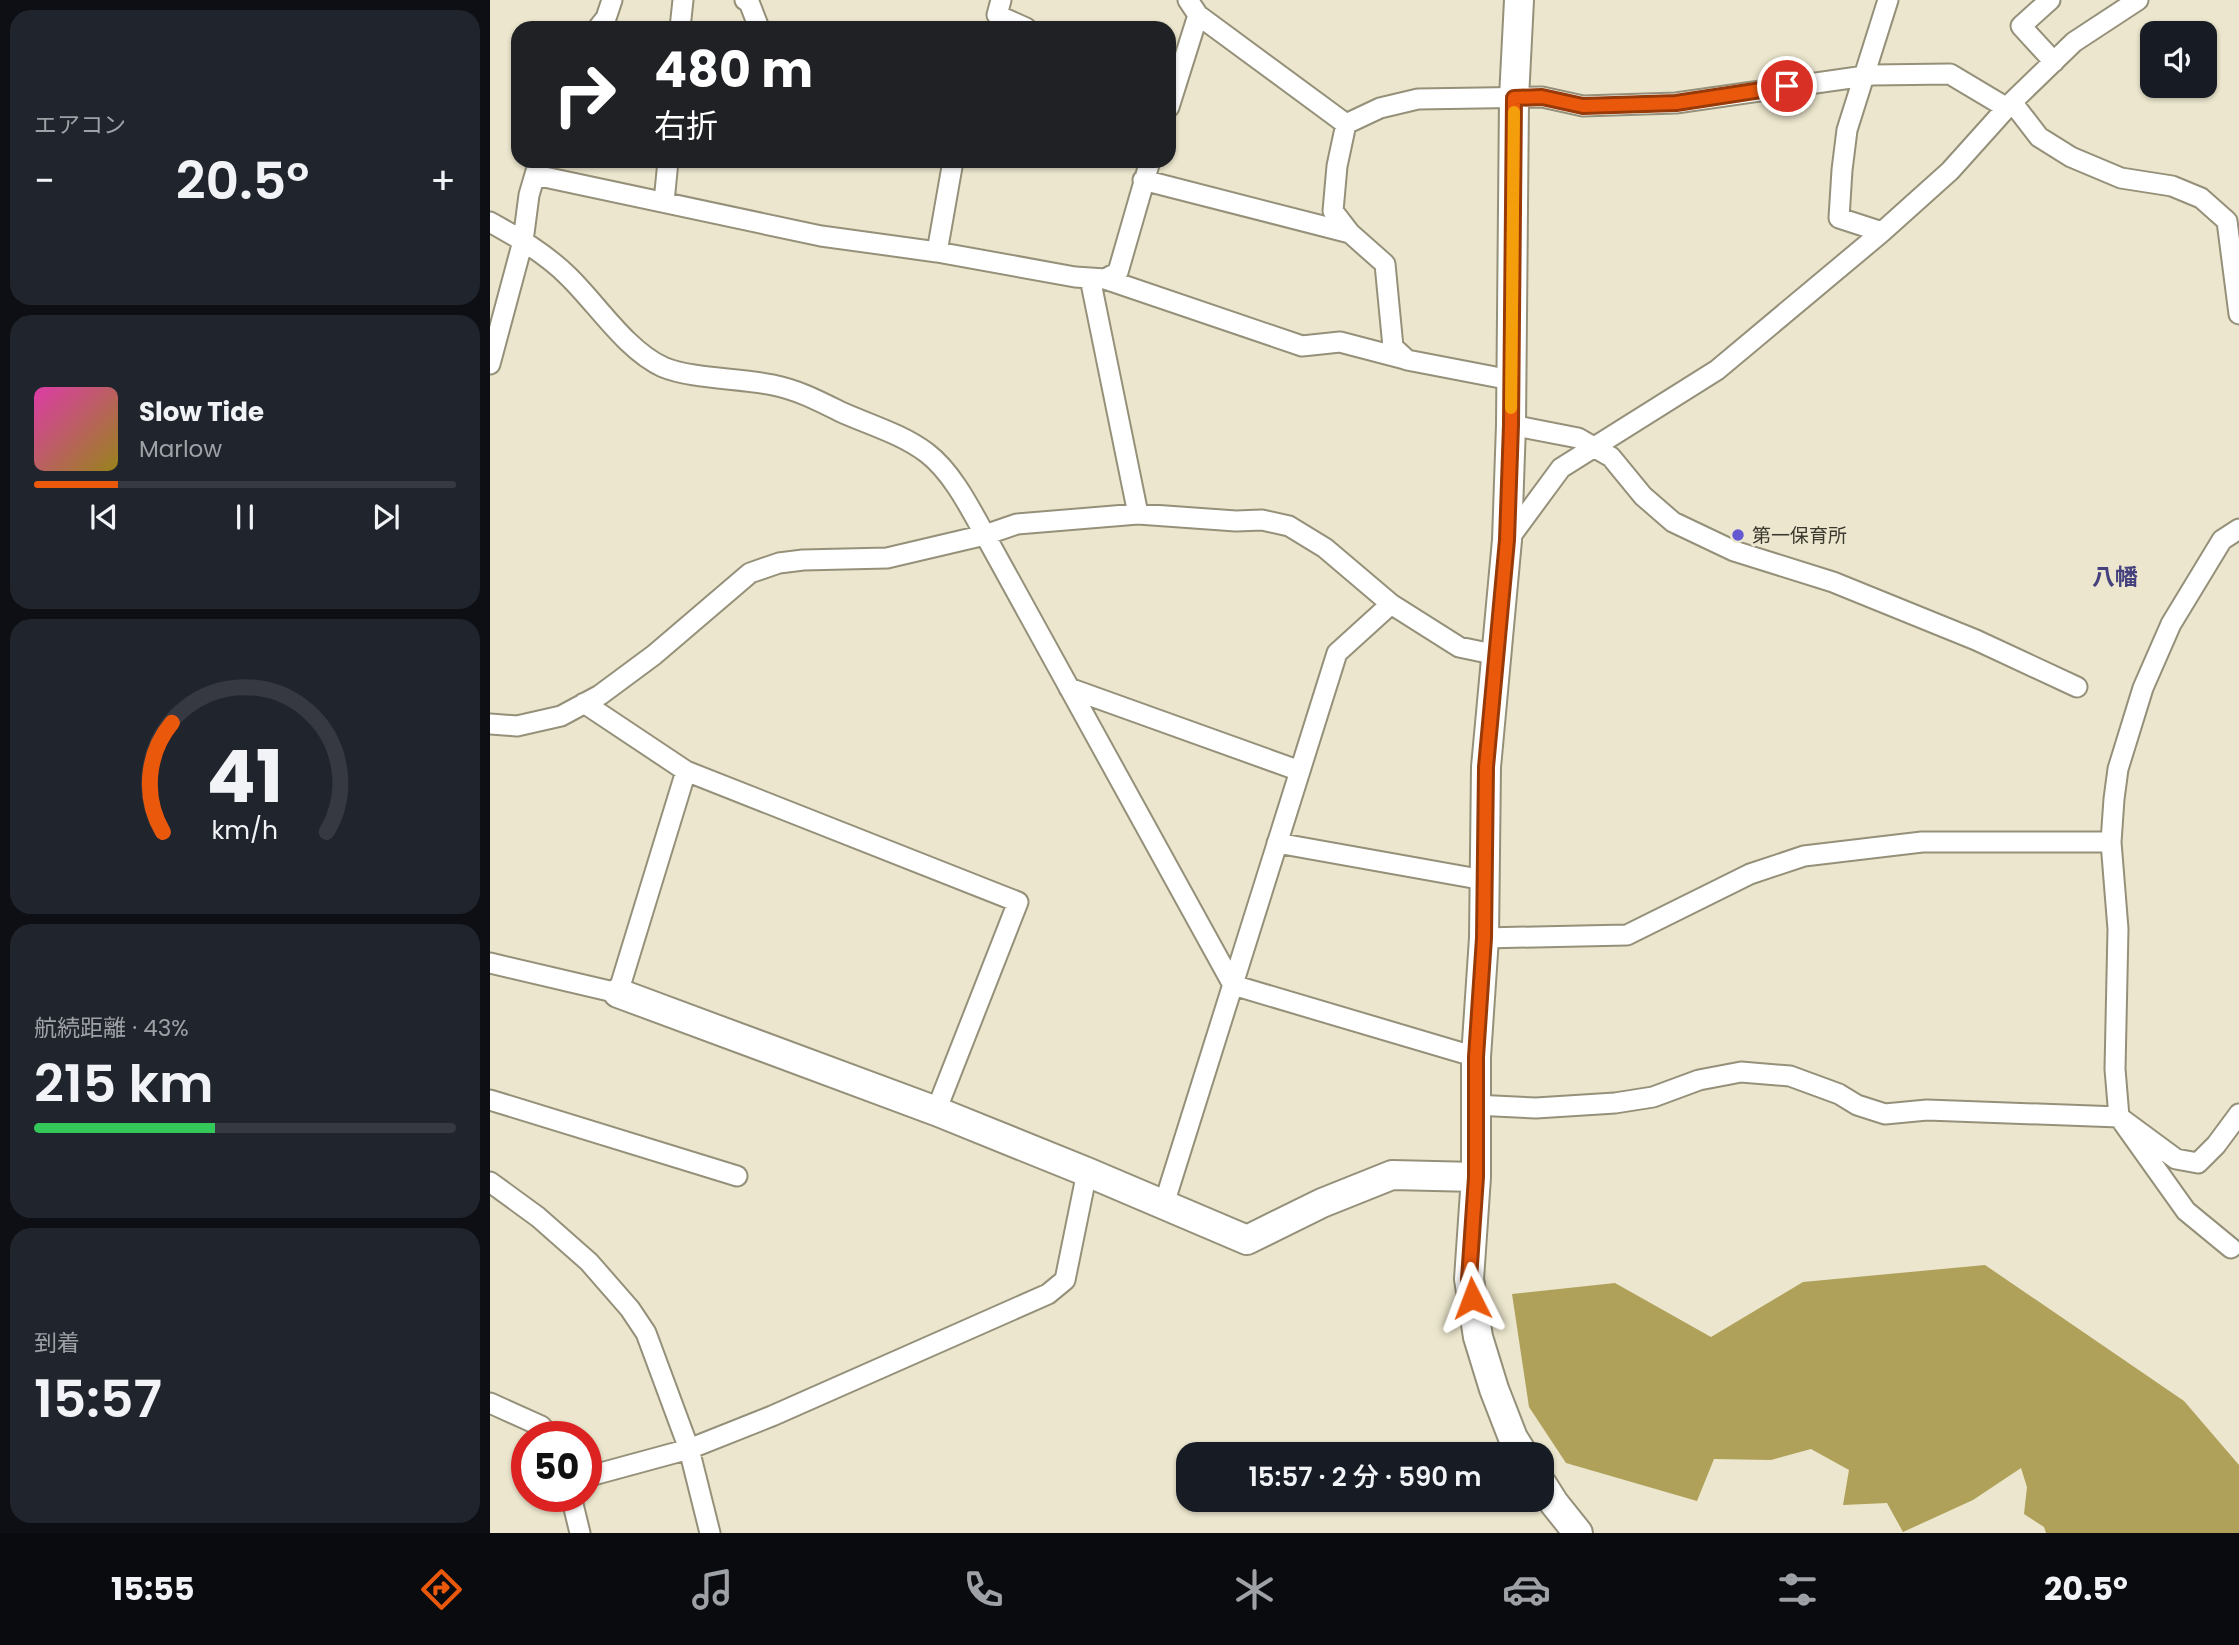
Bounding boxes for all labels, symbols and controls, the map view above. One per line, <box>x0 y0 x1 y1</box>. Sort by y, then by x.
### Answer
map controls <box>2140 21 2217 98</box>
button: sound <box>2140 21 2217 98</box>
text: 480 m <box>654 36 813 104</box>
icon: right <box>539 49 630 140</box>
pin <box>1757 56 1817 116</box>
icon: arrive <box>1768 67 1806 105</box>
text: 右折 <box>654 103 718 148</box>
text: エアコン <box>34 109 126 141</box>
text: 20.5° <box>176 144 309 217</box>
text: − <box>34 154 55 207</box>
text: + <box>430 154 456 207</box>
text: Slow Tide <box>139 394 264 430</box>
text: Marlow <box>139 433 222 465</box>
icon: previous <box>85 498 123 536</box>
icon: pause <box>226 498 264 536</box>
icon: next <box>367 498 405 536</box>
place label: 第一保育所 <box>1752 522 1847 549</box>
marker: 第一保育所 <box>1730 527 1746 543</box>
district label: 八幡 <box>2092 561 2138 593</box>
text: 41 <box>207 727 283 828</box>
text: km/h <box>212 813 278 848</box>
text: 航続距離 · 43% <box>34 1012 189 1044</box>
text: 215 km <box>34 1047 213 1120</box>
position arrow <box>1435 1261 1509 1335</box>
text: 到着 <box>34 1327 80 1359</box>
text: 15:57 <box>34 1362 162 1435</box>
speed limit sign: 50 <box>511 1421 602 1512</box>
text: 15:57 · 2 分 · 590 m <box>1248 1459 1482 1495</box>
icon: directions <box>417 1565 466 1614</box>
icon: music <box>688 1565 737 1614</box>
icon: phone <box>959 1565 1008 1614</box>
icon: climate <box>1230 1565 1279 1614</box>
icon: car <box>1502 1565 1551 1614</box>
icon: filters <box>1773 1565 1822 1614</box>
text: 15:55 <box>111 1566 195 1611</box>
text: 20.5° <box>2044 1566 2128 1611</box>

